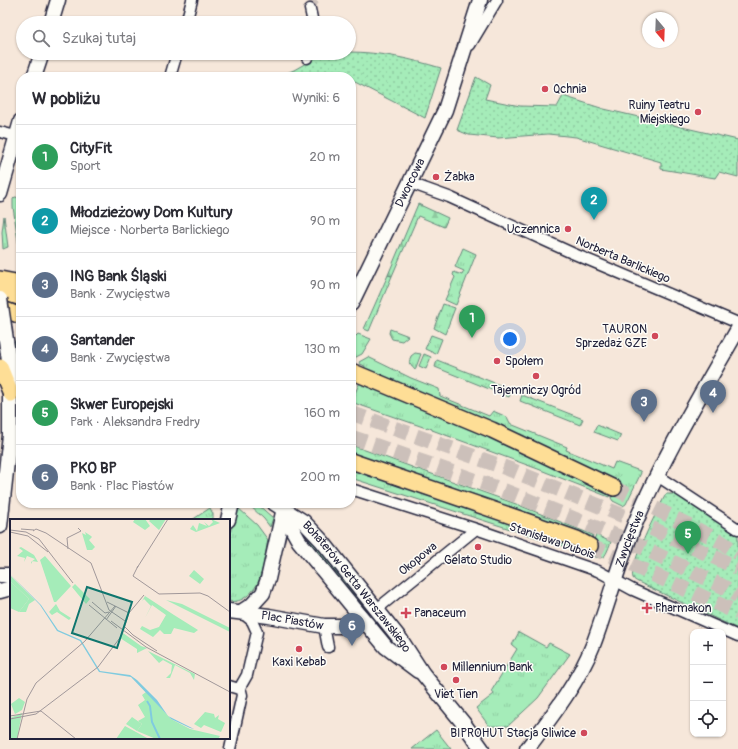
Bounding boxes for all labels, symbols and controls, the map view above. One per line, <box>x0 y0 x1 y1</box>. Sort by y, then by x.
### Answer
north arrow <box>642 12 678 48</box>
search box <box>16 16 356 60</box>
icon: search <box>30 27 52 49</box>
text: Szukaj tutaj <box>62 29 136 48</box>
place label: Qchnia <box>553 82 587 97</box>
marker: Qchnia <box>540 84 550 94</box>
text: W pobliżu <box>32 88 100 109</box>
text: Wyniki: 6 <box>292 90 340 106</box>
place label: Ruiny Teatru Miejskiego <box>628 98 691 127</box>
marker: Ruiny Teatru Miejskiego <box>693 107 703 117</box>
text: CityFit <box>70 139 112 158</box>
text: 1 <box>42 149 48 165</box>
text: 20 m <box>309 149 340 165</box>
street label: Dworcowa <box>392 155 428 209</box>
text: Sport <box>70 158 101 174</box>
place label: Żabka <box>444 169 475 185</box>
marker: Żabka <box>431 172 441 182</box>
pin: 2 <box>581 187 607 220</box>
text: Młodzieżowy Dom Kultury <box>70 203 232 222</box>
text: 2 <box>41 213 49 229</box>
text: 90 m <box>310 213 340 229</box>
text: Miejsce · Norberta Barlickiego <box>70 222 229 238</box>
place label: Uczennica <box>507 222 560 237</box>
marker: Uczennica <box>563 224 573 234</box>
street label: Norberta Barlickiego <box>573 233 673 287</box>
text: ING Bank Śląski <box>70 267 166 286</box>
text: 3 <box>41 277 49 293</box>
text: 90 m <box>310 277 340 293</box>
text: Bank · Zwycięstwa <box>70 286 170 302</box>
pin: 1 <box>459 305 485 338</box>
place label: TAURON Sprzedaż GZE <box>575 322 647 351</box>
your location <box>500 329 520 349</box>
text: Santander <box>70 331 135 350</box>
marker: TAURON Sprzedaż GZE <box>650 331 660 341</box>
text: 4 <box>41 341 49 357</box>
text: 130 m <box>304 341 340 357</box>
text: Bank · Zwycięstwa <box>70 350 170 366</box>
place label: Społem <box>505 354 544 369</box>
marker: Społem <box>492 356 502 366</box>
marker: Tajemniczy Ogród <box>531 371 541 381</box>
pin: 4 <box>700 380 726 413</box>
place label: Tajemniczy Ogród <box>491 383 581 398</box>
pin: 3 <box>631 389 657 422</box>
text: Skwer Europejski <box>70 395 173 414</box>
text: 5 <box>41 405 49 421</box>
text: 160 m <box>304 405 340 421</box>
text: Park · Aleksandra Fredry <box>70 414 200 430</box>
text: PKO BP <box>70 459 117 478</box>
text: 6 <box>41 469 49 485</box>
text: 200 m <box>301 469 340 485</box>
text: Bank · Plac Piastów <box>70 478 174 494</box>
street label: Zwycięstwa <box>612 508 648 569</box>
street label: Bohaterów Getta Warszawskiego <box>299 518 415 655</box>
inset map <box>10 519 230 739</box>
street label: Stanisława Dubois <box>507 519 597 563</box>
pin: 5 <box>675 521 701 554</box>
street label: Okopowa <box>396 539 440 579</box>
marker: Gelato Studio <box>473 542 483 552</box>
place label: Gelato Studio <box>444 553 513 568</box>
place label: Pharmakon <box>655 601 712 616</box>
marker: Pharmakon <box>642 603 652 613</box>
place label: Panaceum <box>414 606 466 621</box>
street label: Plac Piastów <box>260 608 325 633</box>
marker: Panaceum <box>401 608 411 618</box>
pin: 6 <box>339 613 365 646</box>
map controls <box>690 629 726 737</box>
button: + <box>690 629 726 665</box>
marker: Kaxi Kebab <box>294 644 304 654</box>
place label: Kaxi Kebab <box>272 655 326 670</box>
place label: Millennium Bank <box>452 660 533 675</box>
marker: Millennium Bank <box>439 662 449 672</box>
button: − <box>690 665 726 701</box>
marker: Viet Tien <box>451 675 461 685</box>
place label: Viet Tien <box>434 687 478 702</box>
button: locate <box>690 701 726 737</box>
place label: BIPROHUT Stacja Gliwice <box>450 726 576 741</box>
marker: BIPROHUT Stacja Gliwice <box>579 728 589 738</box>

